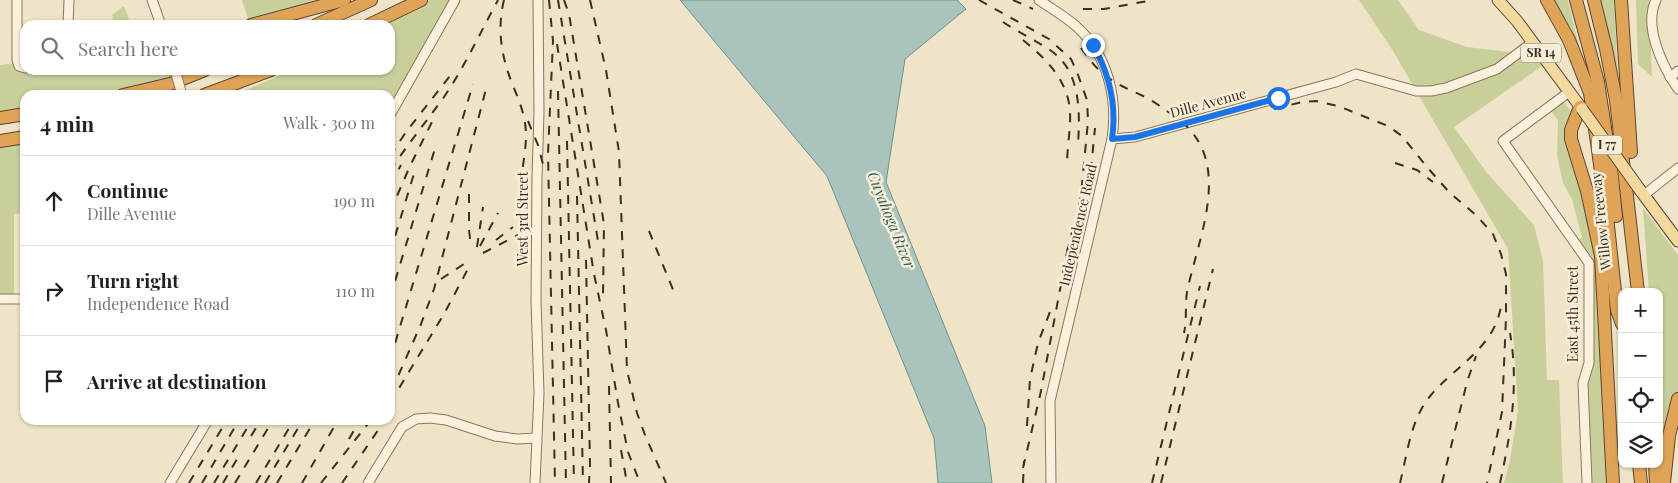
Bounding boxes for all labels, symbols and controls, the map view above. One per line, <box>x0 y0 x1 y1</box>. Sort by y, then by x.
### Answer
search box <box>20 20 395 75</box>
icon: search <box>38 34 66 62</box>
route end <box>1082 34 1105 57</box>
text: Search here <box>78 35 178 61</box>
road number: SR 14 <box>1521 44 1561 62</box>
street label: Dille Avenue <box>1168 83 1248 122</box>
route start <box>1267 87 1290 110</box>
text: 4 min <box>40 109 94 137</box>
text: Walk · 300 m <box>283 112 375 133</box>
road number: I 77 <box>1592 136 1622 154</box>
street label: Independence Road <box>1054 162 1101 288</box>
water label: Cuyahoga River <box>863 168 921 272</box>
street label: West 3rd Street <box>513 171 532 267</box>
street label: Willow Freeway <box>1586 171 1615 272</box>
text: Continue <box>87 177 168 203</box>
icon: ahead <box>40 187 68 215</box>
text: 190 m <box>333 190 375 211</box>
text: Dille Avenue <box>87 203 177 224</box>
street label: East 45th Street <box>1563 265 1582 362</box>
text: Turn right <box>87 267 179 293</box>
icon: right <box>40 277 68 305</box>
text: 110 m <box>335 280 375 301</box>
map controls <box>1618 288 1663 468</box>
button: + <box>1618 288 1663 333</box>
text: Independence Road <box>87 293 230 314</box>
button: − <box>1618 333 1663 378</box>
icon: arrive <box>40 367 68 395</box>
text: Arrive at destination <box>87 368 267 394</box>
button: locate <box>1618 378 1663 423</box>
button: layers <box>1618 423 1663 468</box>

